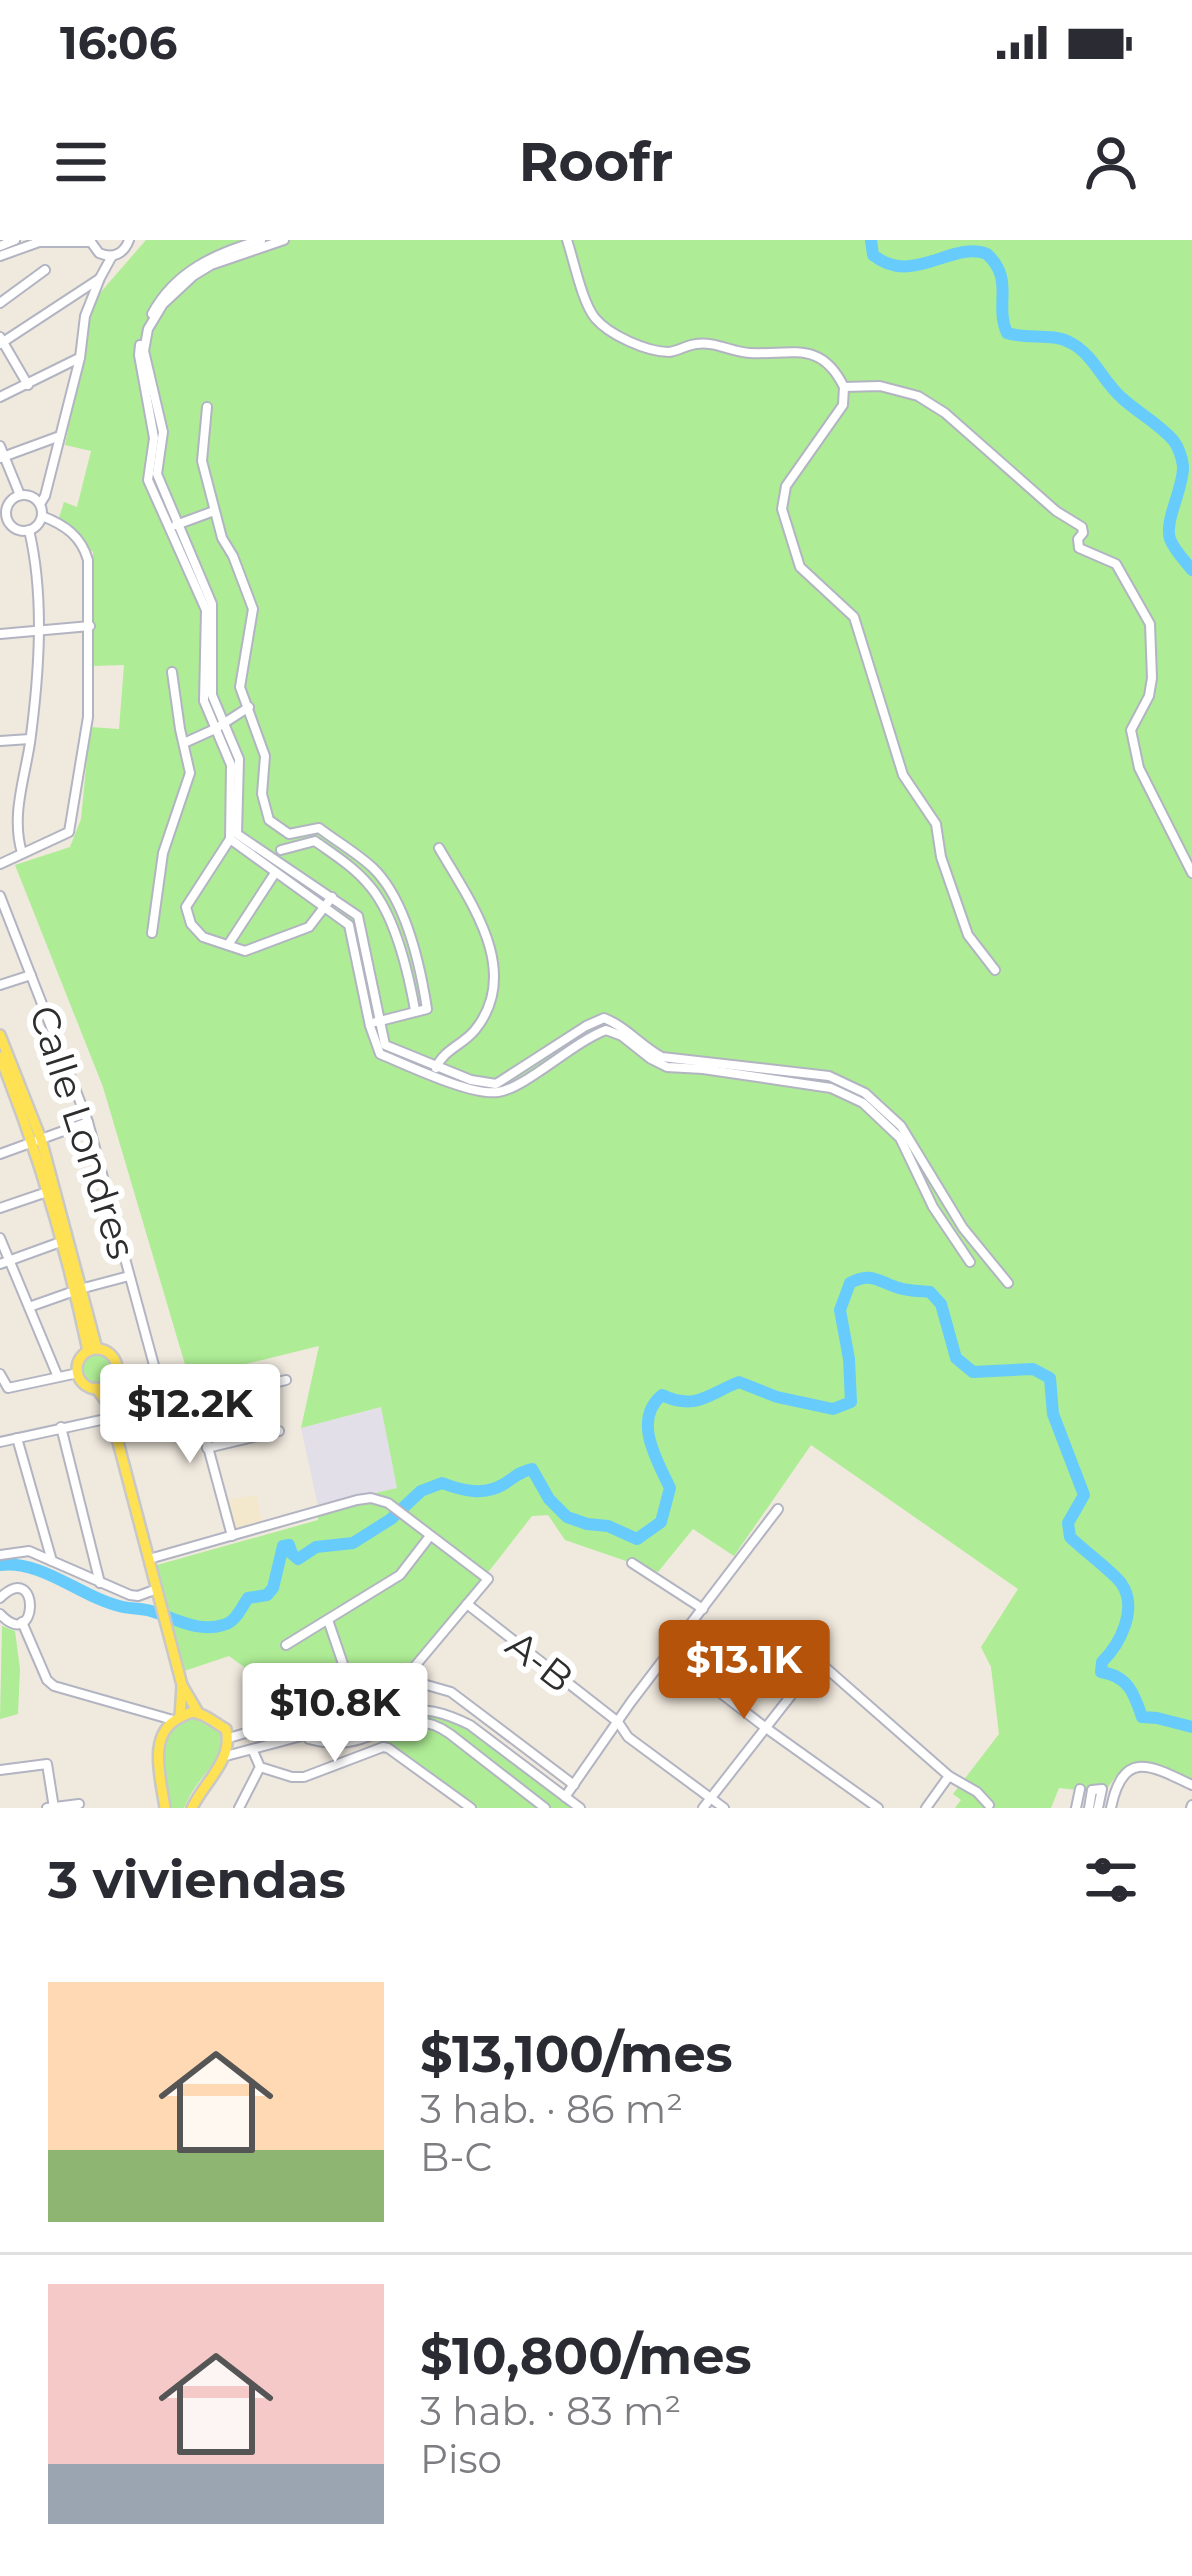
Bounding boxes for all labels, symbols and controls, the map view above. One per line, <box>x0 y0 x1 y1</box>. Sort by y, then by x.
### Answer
text: 16:06 <box>60 15 177 70</box>
icon: menu <box>48 129 114 195</box>
text: Roofr <box>519 129 673 195</box>
icon: person <box>1078 129 1144 195</box>
street label: Calle Londres <box>20 1000 146 1264</box>
pin: $12.2K <box>92 1364 288 1466</box>
text: $12.2K <box>127 1379 253 1427</box>
street label: A-B <box>497 1620 583 1702</box>
pin: $13.1K <box>646 1620 842 1722</box>
text: $13.1K <box>686 1635 802 1683</box>
pin: $10.8K <box>237 1663 433 1765</box>
text: $10.8K <box>270 1678 400 1726</box>
icon: filters <box>1078 1847 1144 1913</box>
text: 3 viviendas <box>48 1849 346 1911</box>
text: $13,100/mes <box>420 2023 733 2085</box>
icon: home <box>144 2030 288 2174</box>
text: 3 hab. · 86 m² <box>420 2085 683 2133</box>
text: B-C <box>420 2133 492 2181</box>
text: $10,800/mes <box>420 2325 751 2387</box>
icon: home <box>144 2332 288 2476</box>
text: 3 hab. · 83 m² <box>420 2387 681 2435</box>
text: Piso <box>420 2435 502 2483</box>

